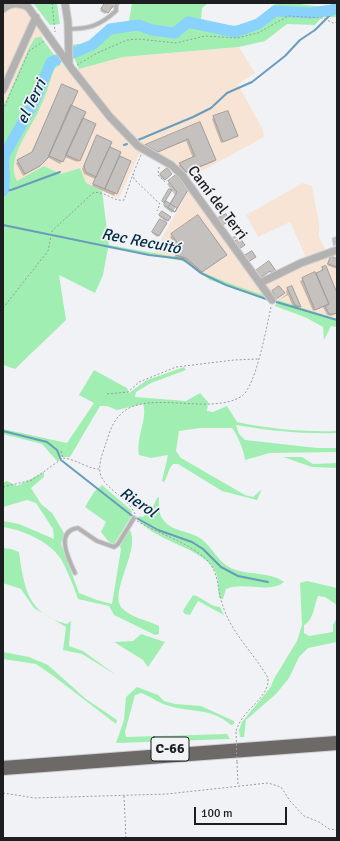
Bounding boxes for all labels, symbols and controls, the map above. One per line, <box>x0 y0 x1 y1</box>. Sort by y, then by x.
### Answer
water label: el Terri <box>13 77 51 127</box>
street label: Camí del Terri <box>183 162 251 244</box>
water label: Rec Recuitó <box>100 225 182 259</box>
water label: Rierol <box>116 484 160 522</box>
road number: C-66 <box>151 737 189 761</box>
scale bar <box>196 799 289 825</box>
text: 100 m <box>201 806 233 821</box>

